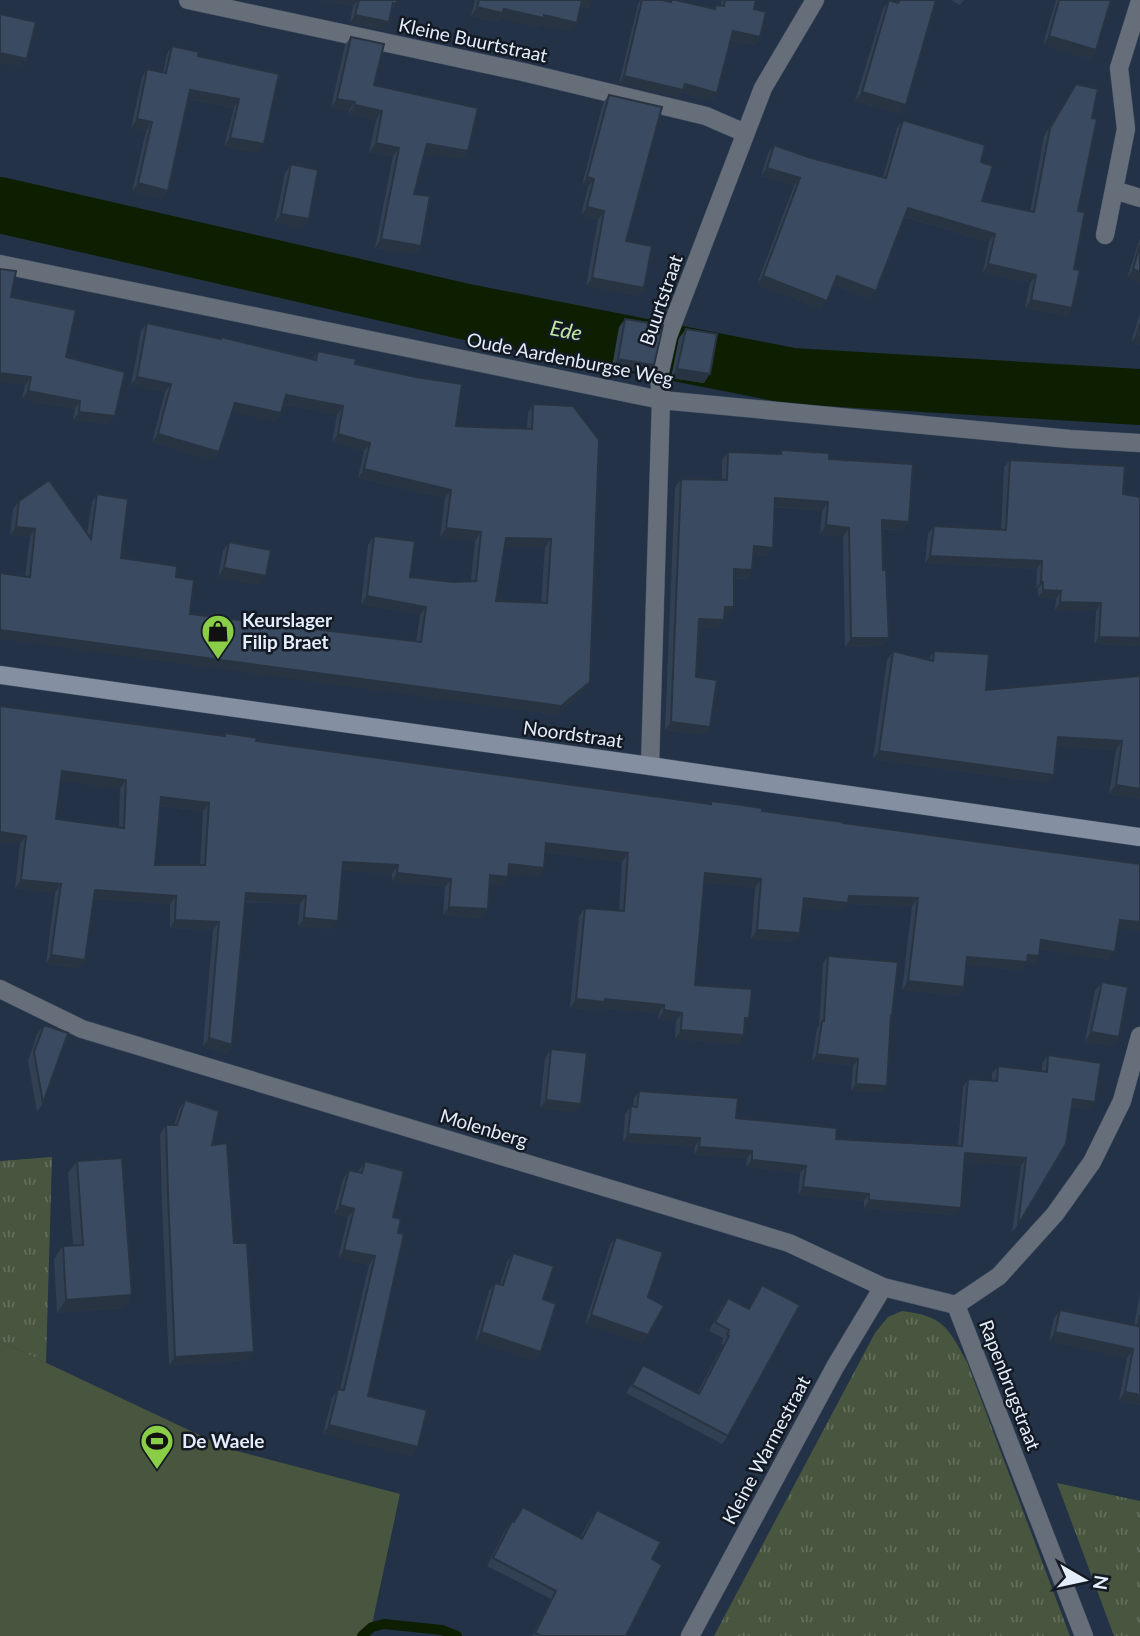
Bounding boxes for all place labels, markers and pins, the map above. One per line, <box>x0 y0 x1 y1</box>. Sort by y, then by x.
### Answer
place label: Keurslager Filip Braet <box>242 608 333 653</box>
shop icon: Keurslager Filip Braet <box>199 612 237 661</box>
sports icon: De Waele <box>138 1422 176 1471</box>
place label: De Waele <box>182 1429 264 1452</box>

